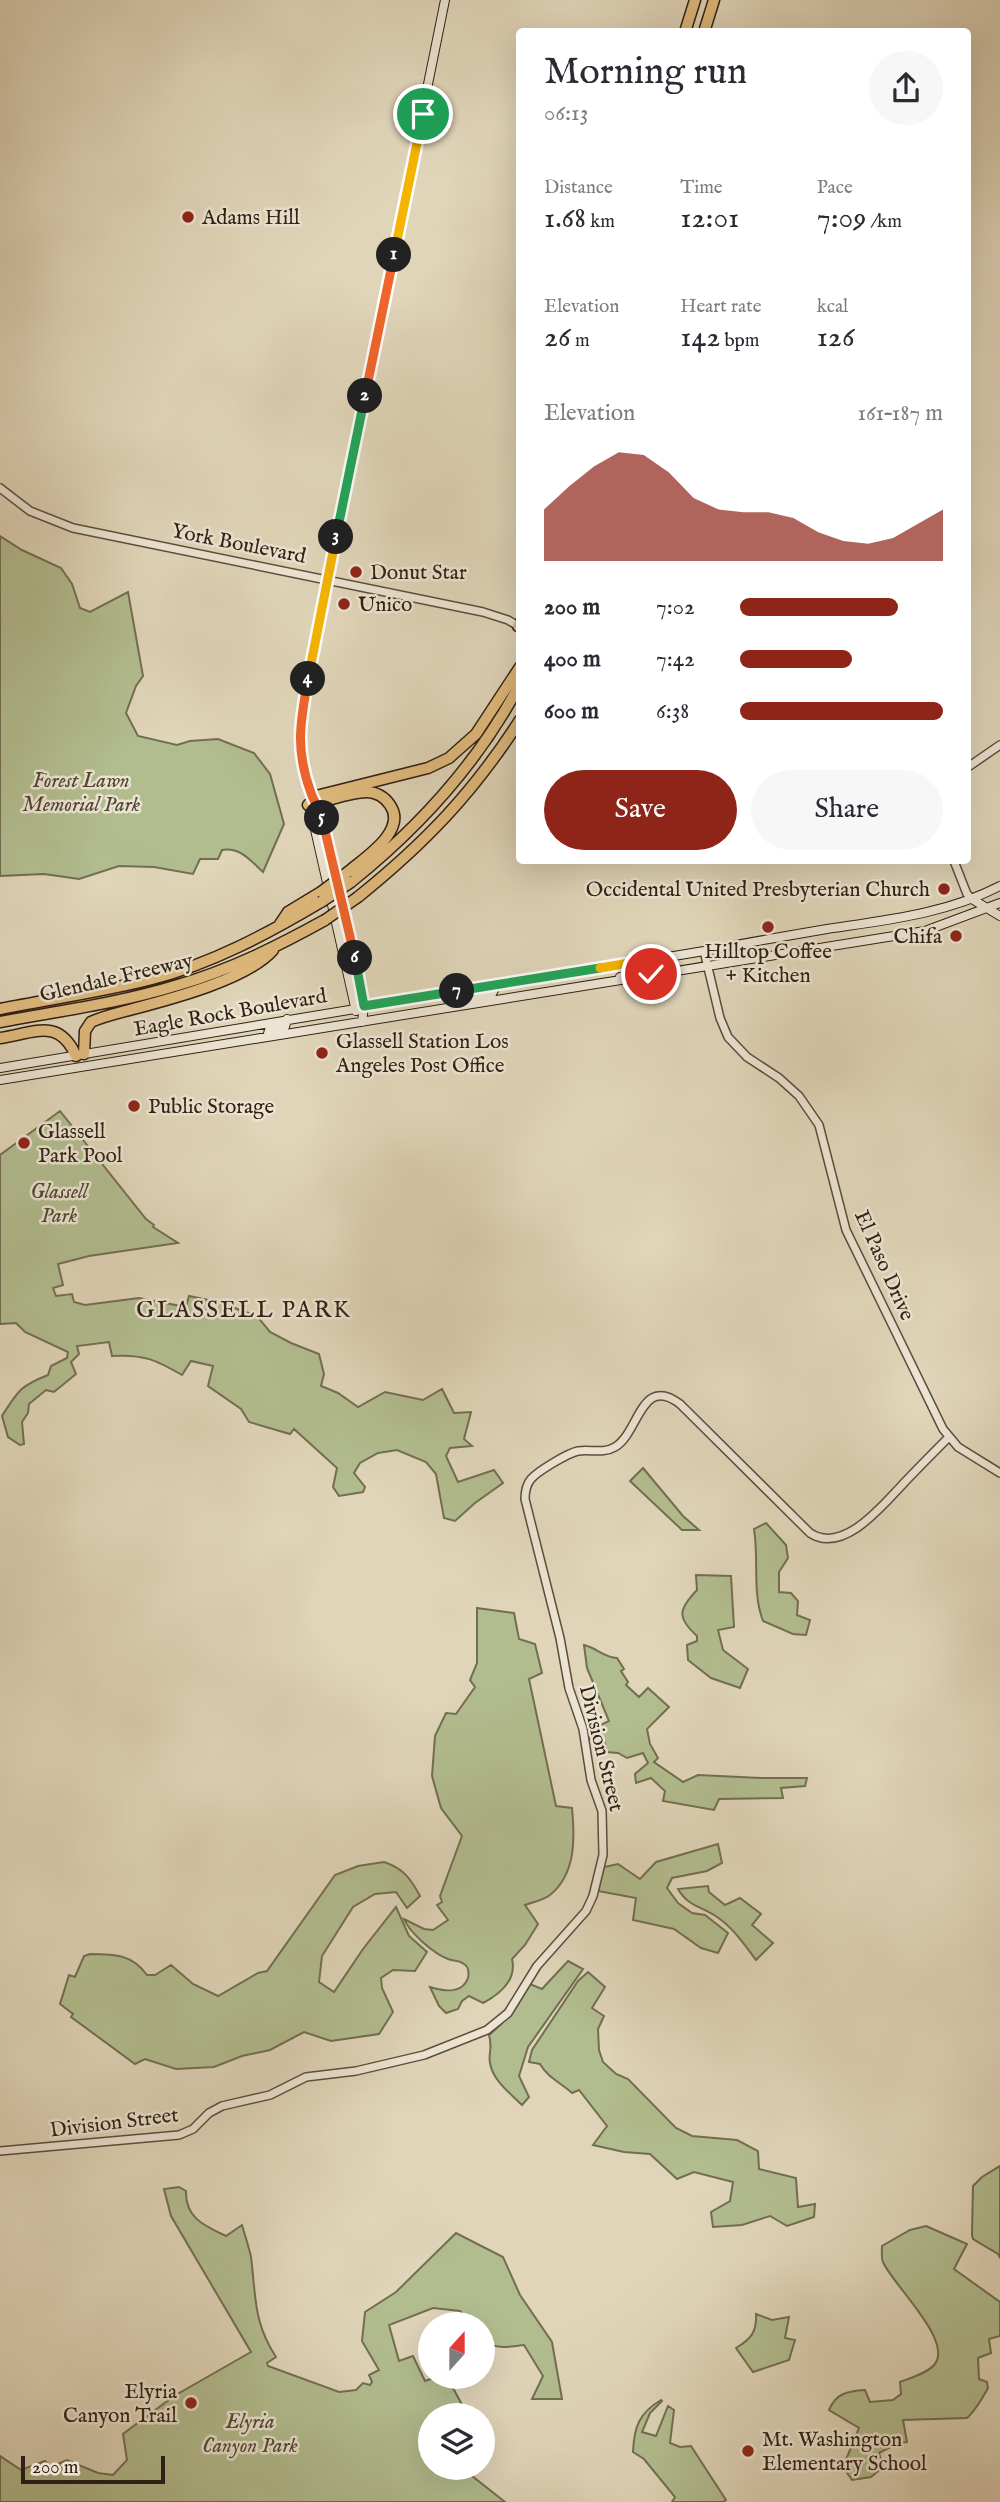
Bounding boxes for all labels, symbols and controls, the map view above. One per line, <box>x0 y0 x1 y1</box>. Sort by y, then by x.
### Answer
text: Morning run <box>544 49 747 97</box>
button: share <box>869 51 943 125</box>
pin <box>393 84 453 144</box>
icon: arrive <box>404 95 442 133</box>
text: 06:13 <box>544 99 588 128</box>
text: Distance <box>544 176 613 200</box>
text: Time <box>680 176 723 200</box>
text: Pace <box>817 176 853 200</box>
text: 1.68 <box>544 200 586 238</box>
text: 12:01 <box>680 200 739 238</box>
text: 7:09 <box>817 200 866 238</box>
place label: Adams Hill <box>201 205 300 232</box>
marker: Adams Hill <box>180 209 196 225</box>
text: km <box>586 210 615 234</box>
text: /km <box>866 210 902 234</box>
pin: 1 <box>376 238 412 272</box>
text: 1 <box>390 242 397 266</box>
text: Elevation <box>544 295 619 319</box>
text: Heart rate <box>680 295 761 319</box>
text: kcal <box>817 295 848 319</box>
text: 26 <box>544 319 571 357</box>
text: 142 <box>680 319 720 357</box>
text: 126 <box>817 319 855 357</box>
text: m <box>571 329 590 353</box>
text: bpm <box>720 329 760 353</box>
pin: 2 <box>348 378 382 414</box>
text: 2 <box>360 383 369 407</box>
text: Elevation <box>544 399 635 428</box>
text: 161–187 m <box>857 399 943 428</box>
street label: York Boulevard <box>169 518 309 571</box>
pin: 3 <box>318 520 354 554</box>
text: 3 <box>332 524 339 548</box>
place label: Donut Star <box>370 560 467 587</box>
marker: Donut Star <box>348 564 364 580</box>
place label: Unico <box>358 592 412 619</box>
text: 200 m <box>544 593 600 622</box>
text: 7:02 <box>656 593 695 622</box>
marker: Unico <box>336 596 352 612</box>
text: 400 m <box>544 645 601 674</box>
text: 7:42 <box>656 645 695 674</box>
pin: 4 <box>290 662 326 696</box>
text: 4 <box>303 666 312 690</box>
text: 600 m <box>544 697 599 726</box>
text: 6:38 <box>656 697 689 726</box>
park label: Forest Lawn Memorial Park <box>22 768 141 819</box>
button: Save <box>544 770 737 850</box>
button: Share <box>751 770 943 850</box>
pin: 5 <box>304 800 340 836</box>
text: 5 <box>318 805 325 829</box>
place label: Occidental United Presbyterian Church <box>586 877 930 904</box>
marker: Occidental United Presbyterian Church <box>936 881 952 897</box>
marker: Hilltop Coffee + Kitchen <box>760 919 776 935</box>
place label: Chifa <box>893 924 943 951</box>
marker: Chifa <box>948 928 964 944</box>
place label: Hilltop Coffee + Kitchen <box>704 939 832 990</box>
pin: 6 <box>338 940 372 976</box>
pin <box>621 944 681 1004</box>
text: 6 <box>350 945 359 969</box>
street label: Glendale Freeway <box>37 948 196 1009</box>
icon: check <box>632 955 670 993</box>
pin: 7 <box>440 974 475 1009</box>
text: 7 <box>452 978 461 1002</box>
street label: Eagle Rock Boulevard <box>132 983 330 1044</box>
place label: Glassell Station Los Angeles Post Office <box>335 1029 509 1080</box>
marker: Glassell Station Los Angeles Post Office <box>314 1045 330 1061</box>
place label: Public Storage <box>148 1094 274 1121</box>
marker: Public Storage <box>126 1098 142 1114</box>
place label: Glassell Park Pool <box>38 1119 123 1170</box>
marker: Glassell Park Pool <box>16 1135 32 1151</box>
park label: Glassell Park <box>30 1179 90 1230</box>
street label: El Paso Drive <box>847 1206 920 1325</box>
district label: GLASSELL PARK <box>136 1296 352 1325</box>
street label: Division Street <box>572 1682 629 1814</box>
street label: Division Street <box>48 2102 180 2145</box>
north arrow <box>418 2312 495 2389</box>
map controls <box>418 2312 495 2480</box>
place label: Elyria Canyon Trail <box>63 2379 178 2430</box>
marker: Elyria Canyon Trail <box>183 2395 199 2411</box>
button: layers <box>418 2403 495 2480</box>
park label: Elyria Canyon Park <box>202 2409 298 2460</box>
place label: Mt. Washington Elementary School <box>762 2427 927 2478</box>
marker: Mt. Washington Elementary School <box>740 2443 756 2459</box>
scale bar <box>21 2453 164 2485</box>
text: 200 m <box>32 2456 78 2480</box>

